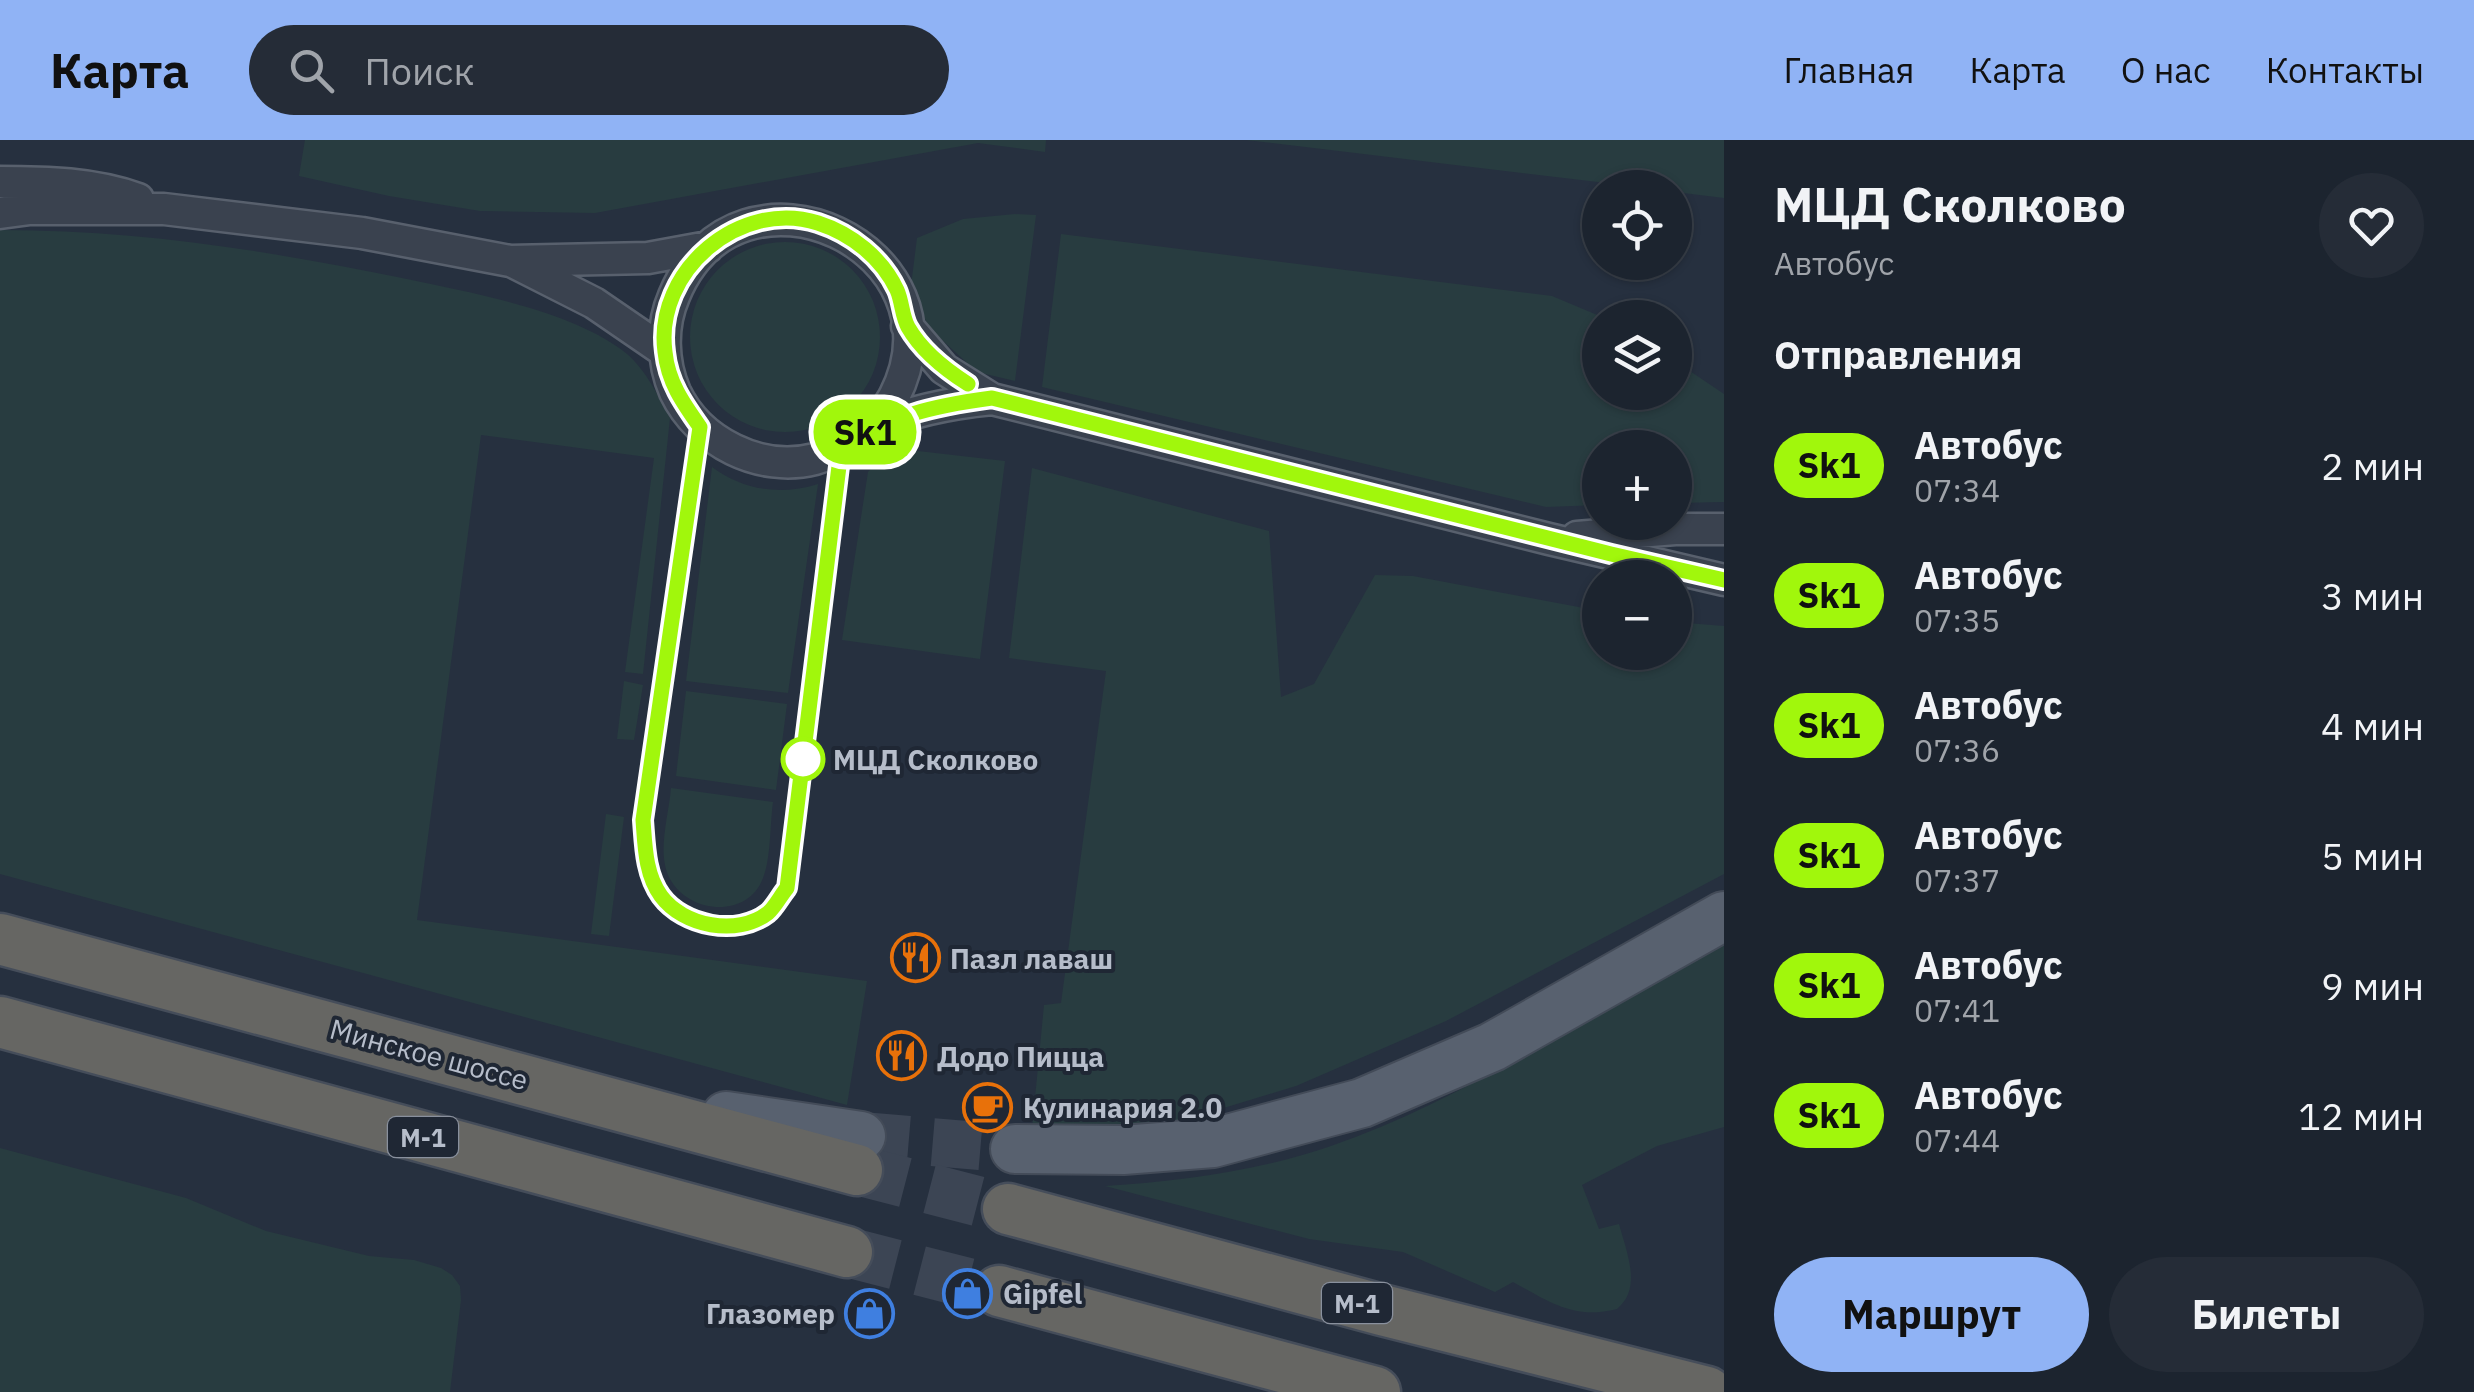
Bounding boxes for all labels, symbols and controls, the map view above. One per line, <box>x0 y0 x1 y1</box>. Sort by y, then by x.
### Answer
search box <box>249 25 949 115</box>
text: Карта <box>50 39 189 101</box>
icon: search <box>284 43 339 98</box>
text: Поиск <box>364 46 474 95</box>
text: Главная <box>1784 47 1914 93</box>
text: Карта <box>1969 47 2066 93</box>
text: О нас <box>2121 47 2211 93</box>
text: Контакты <box>2266 47 2424 93</box>
map controls <box>1582 170 1692 670</box>
button: locate <box>1582 170 1692 280</box>
text: МЦД Сколково <box>1774 173 2126 235</box>
button: heart <box>2319 173 2424 278</box>
text: Автобус <box>1774 242 1894 284</box>
button: layers <box>1582 300 1692 410</box>
text: Отправления <box>1774 330 2022 379</box>
line badge: Sk1 <box>808 400 922 464</box>
text: Sk1 <box>833 409 897 455</box>
text: Автобус <box>1914 420 2063 469</box>
button: + <box>1582 430 1692 540</box>
text: 2 мин <box>2321 441 2424 490</box>
text: Sk1 <box>1797 442 1861 488</box>
text: 07:34 <box>1914 469 2000 511</box>
text: Автобус <box>1914 550 2063 599</box>
button: − <box>1582 560 1692 670</box>
text: 3 мин <box>2321 571 2424 620</box>
text: Sk1 <box>1797 572 1861 618</box>
text: 07:35 <box>1914 599 2000 641</box>
text: Автобус <box>1914 680 2063 729</box>
text: 4 мин <box>2321 701 2424 750</box>
text: Sk1 <box>1797 702 1861 748</box>
text: 07:36 <box>1914 729 2000 771</box>
marker: МЦД Сколково <box>782 738 824 780</box>
place label: МЦД Сколково <box>833 741 1038 778</box>
text: Автобус <box>1914 810 2063 859</box>
text: 5 мин <box>2321 831 2424 880</box>
text: Sk1 <box>1797 832 1861 878</box>
text: 07:37 <box>1914 859 2000 901</box>
restaurant icon: Пазл лаваш <box>889 932 941 984</box>
place label: Пазл лаваш <box>950 940 1113 977</box>
text: Автобус <box>1914 940 2063 989</box>
text: 9 мин <box>2321 961 2424 1010</box>
text: Sk1 <box>1797 962 1861 1008</box>
text: 07:41 <box>1914 989 2000 1031</box>
street label: Минское шоссе <box>326 1010 532 1098</box>
restaurant icon: Додо Пицца <box>876 1030 928 1082</box>
place label: Додо Пицца <box>937 1038 1104 1075</box>
text: Автобус <box>1914 1070 2063 1119</box>
cafe icon: Кулинария 2.0 <box>962 1081 1014 1133</box>
place label: Кулинария 2.0 <box>1023 1089 1222 1126</box>
text: 12 мин <box>2298 1091 2424 1140</box>
text: Sk1 <box>1797 1092 1861 1138</box>
road number: М-1 <box>388 1117 458 1157</box>
text: 07:44 <box>1914 1119 2000 1161</box>
button: Маршрут <box>1774 1257 2089 1372</box>
button: Билеты <box>2109 1257 2424 1372</box>
shop icon: Gipfel <box>942 1267 994 1319</box>
place label: Gipfel <box>1003 1275 1082 1312</box>
road number: М-1 <box>1322 1283 1392 1323</box>
shop icon: Глазомер <box>844 1287 896 1339</box>
place label: Глазомер <box>706 1295 835 1332</box>

